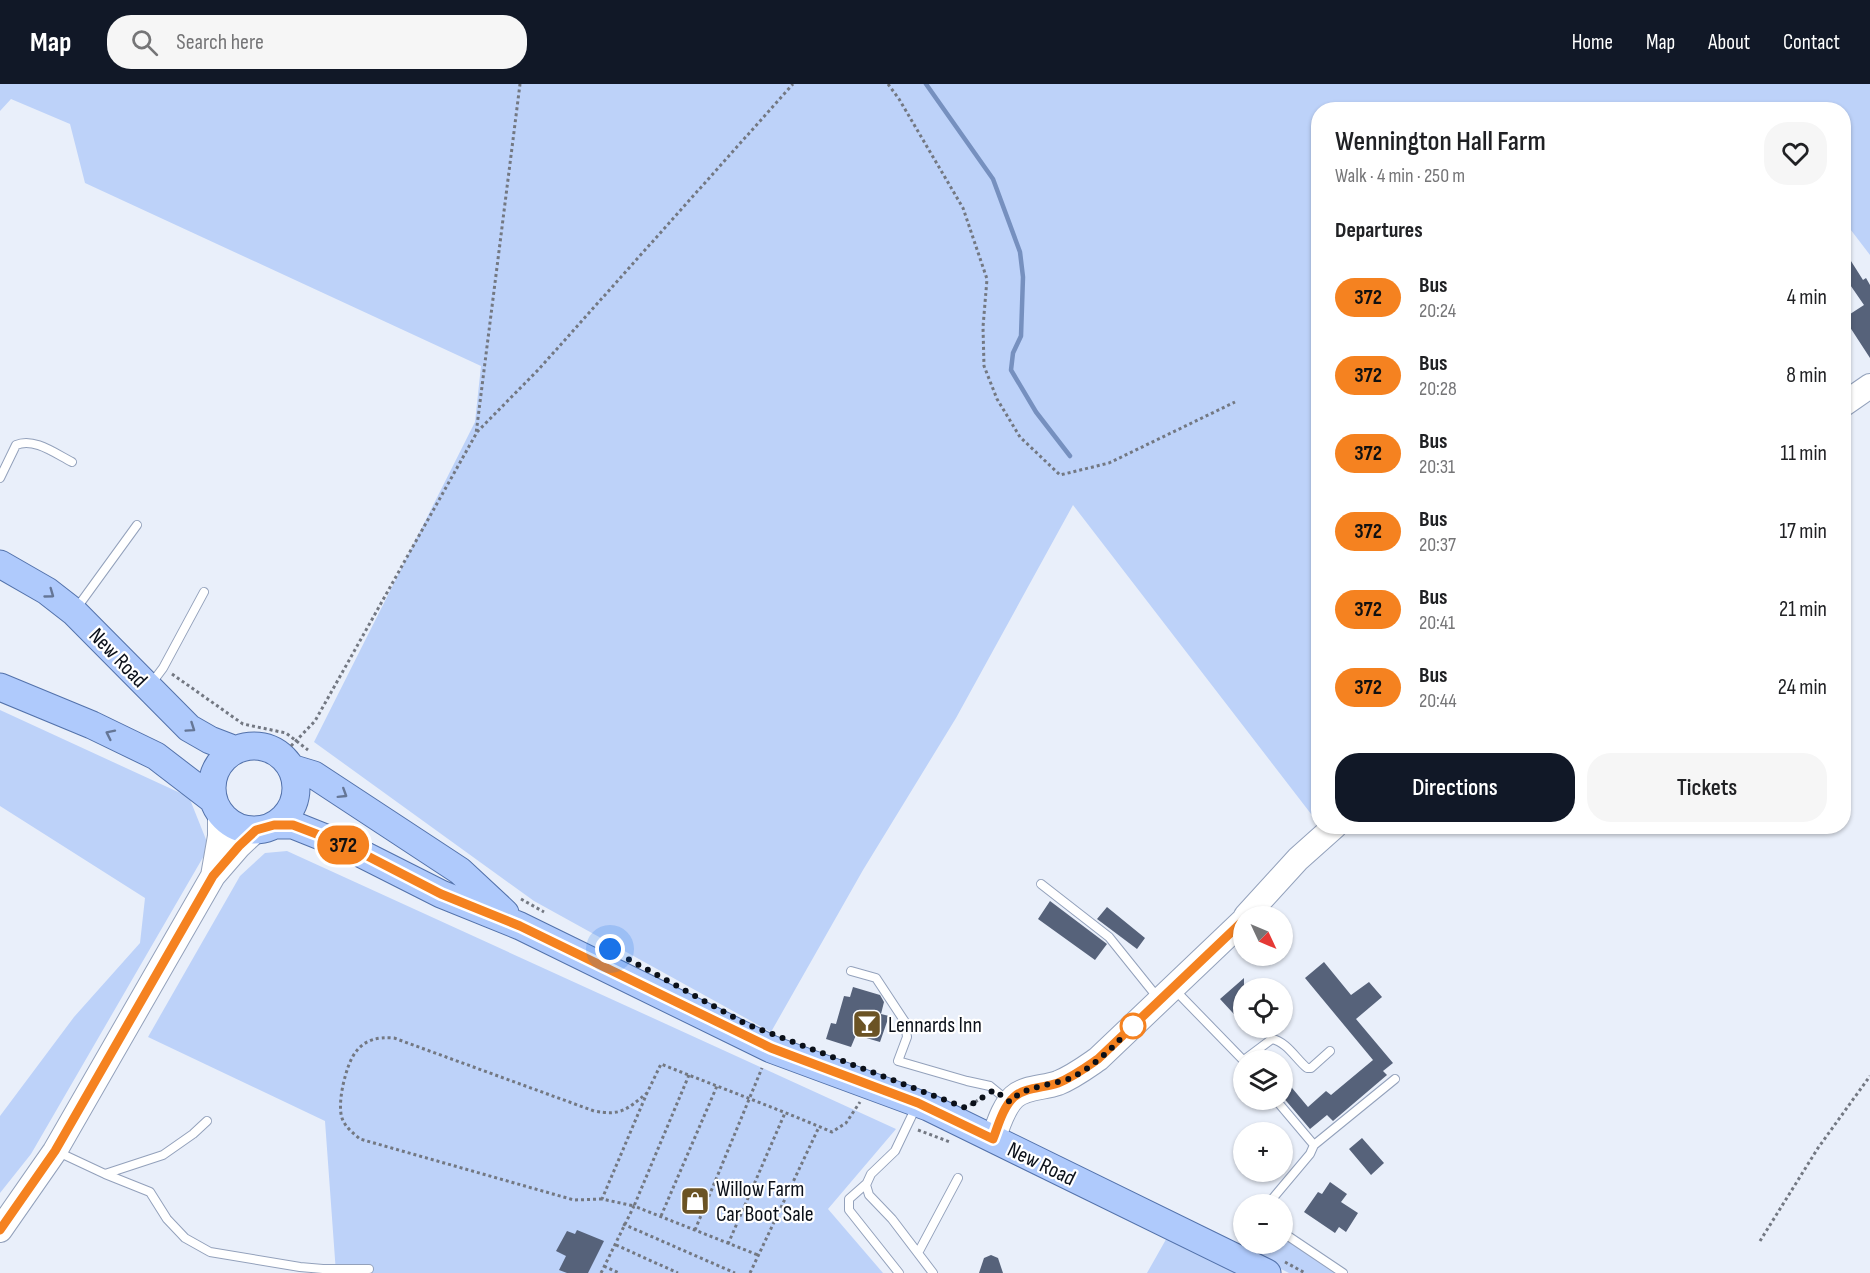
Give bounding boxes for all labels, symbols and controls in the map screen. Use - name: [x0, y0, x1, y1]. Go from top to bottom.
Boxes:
- search box: [107, 15, 527, 69]
- text: Map: [30, 26, 71, 59]
- icon: search: [128, 26, 161, 59]
- text: Search here: [176, 29, 264, 56]
- text: Home: [1572, 30, 1613, 55]
- text: Map: [1646, 30, 1675, 55]
- text: About: [1708, 30, 1750, 55]
- text: Contact: [1783, 30, 1840, 55]
- button: heart: [1764, 122, 1827, 185]
- text: Wennington Hall Farm: [1335, 125, 1546, 158]
- text: Walk · 4 min · 250 m: [1335, 164, 1465, 188]
- text: Departures: [1335, 217, 1423, 244]
- text: Bus: [1419, 272, 1448, 299]
- text: 4 min: [1787, 284, 1827, 311]
- text: 372: [1354, 285, 1382, 310]
- text: 20:24: [1419, 299, 1456, 323]
- text: Bus: [1419, 350, 1448, 377]
- text: 8 min: [1786, 362, 1827, 389]
- text: 372: [1354, 363, 1382, 388]
- text: 20:28: [1419, 377, 1457, 401]
- text: Bus: [1419, 428, 1448, 455]
- text: 11 min: [1780, 440, 1827, 467]
- text: 372: [1354, 441, 1382, 466]
- text: 20:31: [1419, 455, 1455, 479]
- text: Bus: [1419, 506, 1448, 533]
- text: 17 min: [1779, 518, 1827, 545]
- text: 372: [1354, 519, 1382, 544]
- text: 20:37: [1419, 533, 1456, 557]
- text: Bus: [1419, 584, 1448, 611]
- one-way arrow: [44, 587, 55, 598]
- text: 21 min: [1779, 596, 1827, 623]
- text: 372: [1354, 597, 1382, 622]
- text: 20:41: [1419, 611, 1455, 635]
- street label: New Road: [83, 623, 153, 693]
- text: Bus: [1419, 662, 1448, 689]
- text: 24 min: [1778, 674, 1827, 701]
- text: 372: [1354, 675, 1382, 700]
- text: 20:44: [1419, 689, 1457, 713]
- one-way arrow: [184, 721, 195, 732]
- one-way arrow: [106, 730, 117, 741]
- button: Directions: [1335, 753, 1575, 822]
- button: Tickets: [1587, 753, 1827, 822]
- one-way arrow: [337, 786, 347, 798]
- line badge: 372: [308, 826, 378, 864]
- text: 372: [329, 833, 357, 858]
- north arrow: [1233, 906, 1293, 966]
- map controls: [1233, 906, 1293, 1254]
- your location: [595, 934, 625, 964]
- button: locate: [1233, 978, 1293, 1038]
- bar icon: Lennards Inn: [851, 1008, 883, 1040]
- place label: Lennards Inn: [888, 1012, 982, 1039]
- unlabelled marker: [1120, 1013, 1146, 1039]
- button: layers: [1233, 1050, 1293, 1110]
- button: +: [1233, 1122, 1293, 1182]
- street label: New Road: [1003, 1136, 1080, 1192]
- place label: Willow Farm Car Boot Sale: [716, 1176, 814, 1228]
- shop icon: Willow Farm Car Boot Sale: [679, 1185, 711, 1217]
- button: −: [1233, 1194, 1293, 1254]

